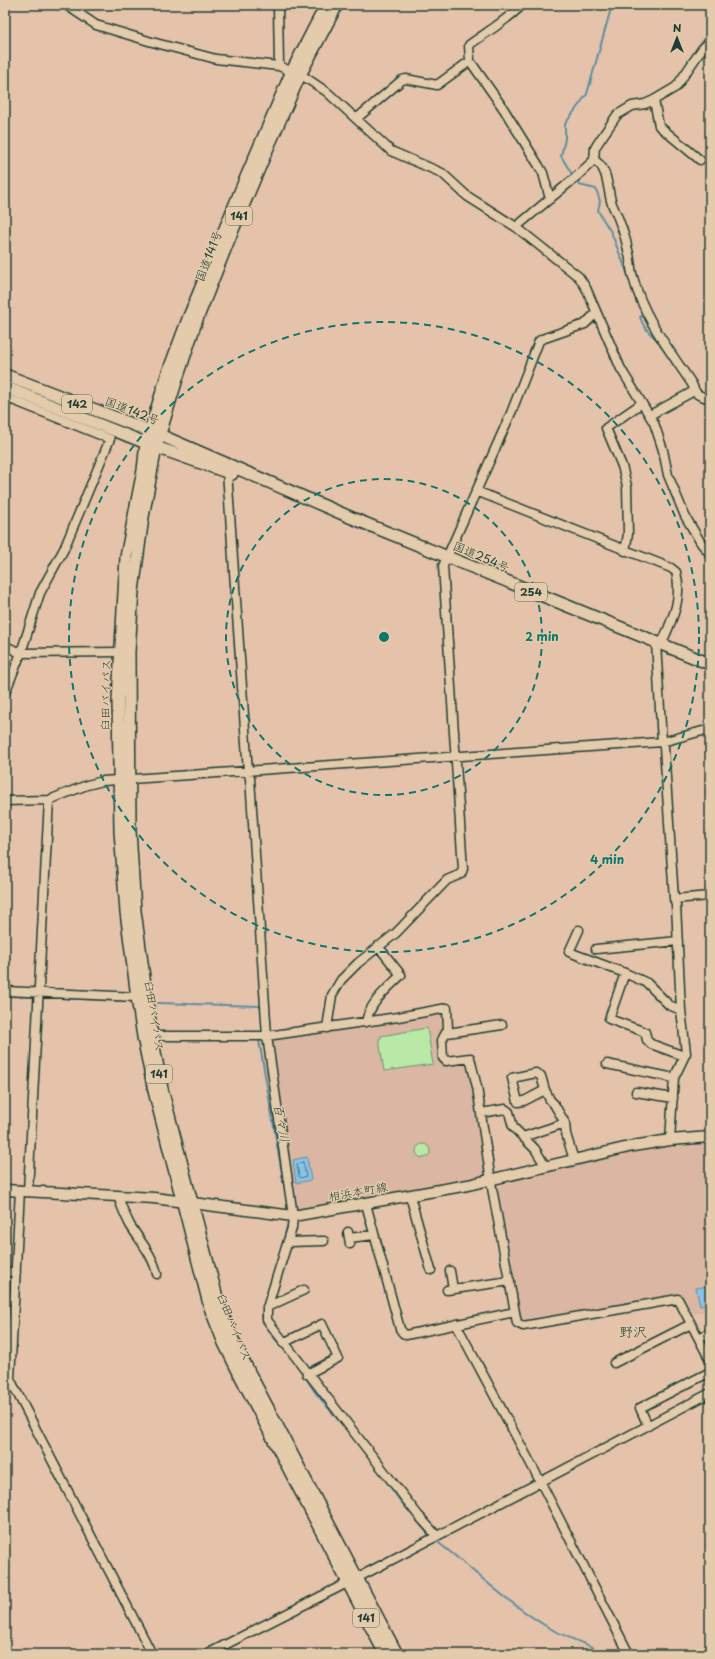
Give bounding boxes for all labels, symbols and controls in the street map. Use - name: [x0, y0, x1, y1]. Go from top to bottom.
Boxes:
- north arrow: [657, 18, 697, 58]
- text: N: [673, 19, 682, 36]
- road number: 141: [226, 207, 252, 225]
- street label: 国道141号: [190, 227, 226, 284]
- street label: 国道142号: [102, 391, 162, 429]
- road number: 142: [62, 395, 92, 413]
- street label: 国道254号: [450, 536, 512, 576]
- road number: 254: [515, 583, 547, 601]
- text: 2 min: [525, 627, 559, 645]
- centre of rings: [377, 630, 391, 644]
- street label: 臼田バイパス: [95, 659, 115, 731]
- text: 4 min: [590, 850, 624, 868]
- street label: 臼田バイパス: [140, 979, 169, 1053]
- road number: 141: [146, 1065, 172, 1083]
- water label: 百々川: [270, 1102, 295, 1144]
- street label: 相浜本町線: [327, 1177, 389, 1205]
- street label: 臼田バイパス: [213, 1290, 257, 1363]
- district label: 野沢: [619, 1321, 647, 1342]
- road number: 141: [353, 1609, 379, 1627]

